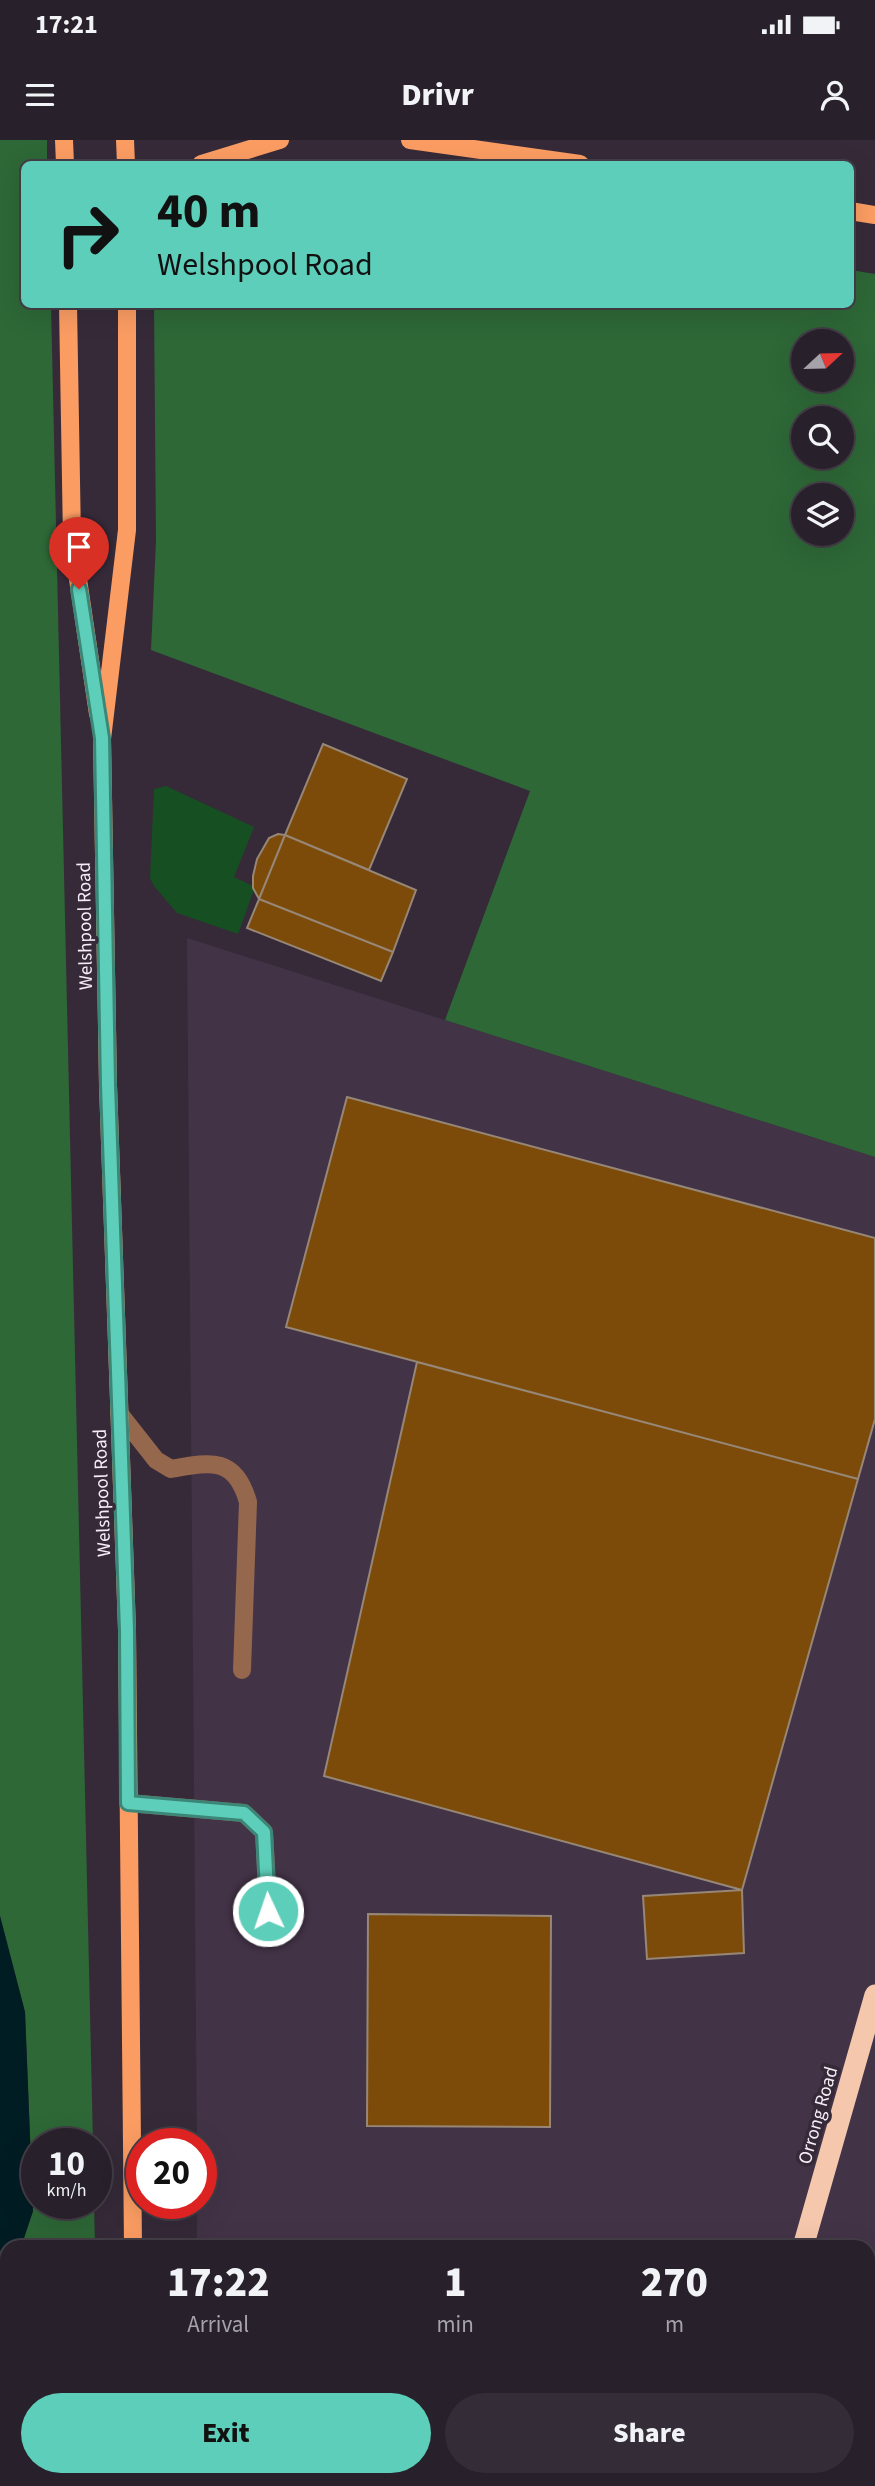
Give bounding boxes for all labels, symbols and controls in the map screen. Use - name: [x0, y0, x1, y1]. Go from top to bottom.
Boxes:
- text: 17:21: [35, 6, 98, 43]
- text: Drivr: [401, 72, 474, 118]
- icon: menu: [21, 76, 59, 114]
- icon: person: [816, 76, 854, 114]
- text: 40 m: [157, 177, 261, 247]
- icon: right: [42, 189, 133, 280]
- text: Welshpool Road: [157, 242, 373, 288]
- north arrow: [791, 329, 854, 392]
- map controls: [791, 329, 854, 546]
- button: search: [791, 406, 854, 469]
- button: layers: [791, 483, 854, 546]
- pin: [49, 517, 109, 589]
- icon: arrive: [60, 528, 98, 566]
- street label: Welshpool Road: [71, 862, 100, 990]
- street label: Welshpool Road: [87, 1428, 118, 1557]
- position arrow: [231, 1874, 305, 1948]
- street label: Orrong Road: [792, 2063, 845, 2167]
- speed limit sign: 20: [126, 2128, 217, 2219]
- text: 10: [48, 2139, 85, 2189]
- text: km/h: [47, 2178, 86, 2203]
- text: 17:22: [167, 2253, 270, 2313]
- text: 1: [444, 2253, 466, 2313]
- text: 270: [641, 2253, 708, 2313]
- text: Arrival: [187, 2308, 249, 2341]
- text: min: [437, 2308, 474, 2341]
- text: m: [665, 2308, 684, 2341]
- button: Exit: [21, 2393, 431, 2473]
- button: Share: [445, 2393, 854, 2473]

